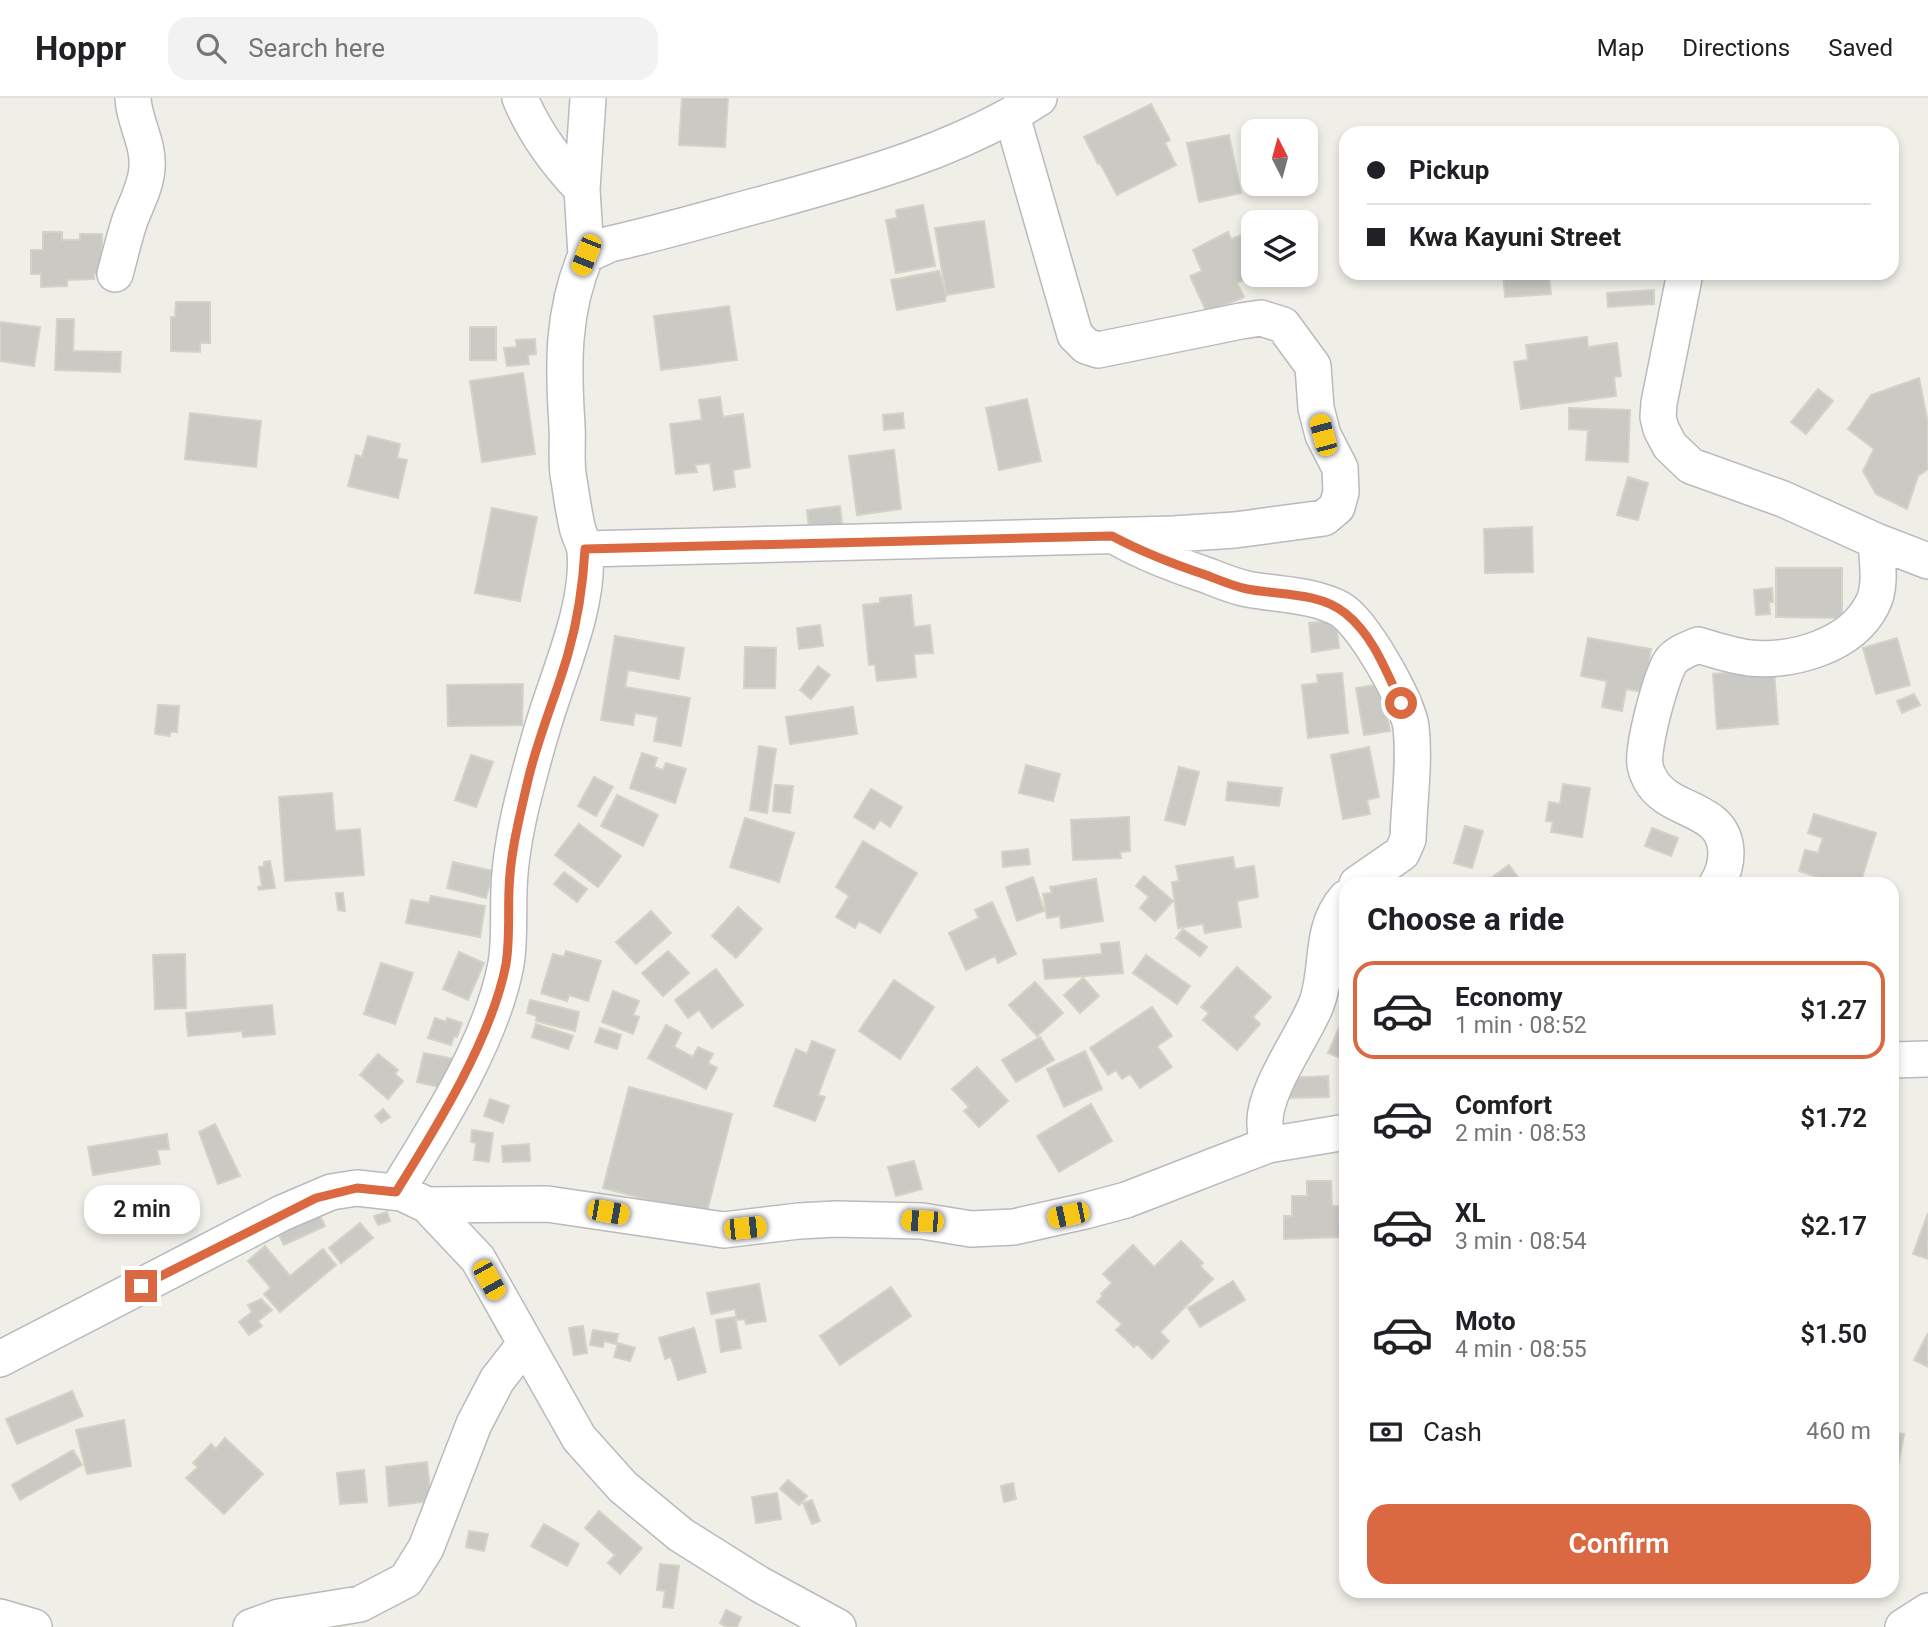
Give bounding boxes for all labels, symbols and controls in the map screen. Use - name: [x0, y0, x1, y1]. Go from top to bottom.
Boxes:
- search box: [168, 17, 658, 80]
- text: Hoppr: [35, 29, 126, 68]
- icon: search: [192, 29, 230, 67]
- text: Search here: [248, 33, 385, 63]
- text: Map: [1597, 34, 1644, 62]
- text: Directions: [1682, 34, 1790, 62]
- text: Saved: [1828, 34, 1893, 62]
- north arrow: [1241, 119, 1318, 196]
- map controls: [1241, 119, 1318, 287]
- text: Pickup: [1409, 155, 1489, 185]
- button: layers: [1241, 210, 1318, 287]
- text: Kwa Kayuni Street: [1409, 222, 1621, 252]
- car: [569, 232, 604, 278]
- car: [1308, 412, 1339, 458]
- route start: [1385, 687, 1417, 719]
- text: Choose a ride: [1367, 900, 1564, 938]
- icon: car: [1371, 979, 1434, 1042]
- text: Economy: [1455, 982, 1562, 1012]
- text: $1.27: [1800, 995, 1867, 1025]
- text: 1 min · 08:52: [1455, 1012, 1587, 1039]
- icon: car: [1371, 1087, 1434, 1150]
- text: Comfort: [1455, 1090, 1552, 1120]
- text: $1.72: [1800, 1103, 1867, 1133]
- text: 2 min · 08:53: [1455, 1120, 1587, 1147]
- callout: 2 min: [83, 1184, 199, 1234]
- icon: car: [1371, 1195, 1434, 1258]
- text: 2 min: [113, 1196, 171, 1223]
- car: [586, 1198, 631, 1226]
- text: XL: [1455, 1198, 1486, 1228]
- car: [1046, 1200, 1091, 1230]
- car: [901, 1209, 944, 1233]
- text: $2.17: [1800, 1211, 1867, 1241]
- car: [724, 1215, 767, 1241]
- text: 3 min · 08:54: [1455, 1228, 1587, 1255]
- car: [470, 1257, 509, 1303]
- route end: [125, 1270, 157, 1302]
- icon: car: [1371, 1303, 1434, 1366]
- text: Moto: [1455, 1306, 1516, 1336]
- text: $1.50: [1800, 1319, 1867, 1349]
- text: 4 min · 08:55: [1455, 1336, 1587, 1363]
- icon: cash: [1367, 1413, 1405, 1451]
- text: Cash: [1423, 1417, 1482, 1447]
- text: 460 m: [1806, 1418, 1871, 1445]
- button: Confirm: [1367, 1504, 1871, 1584]

